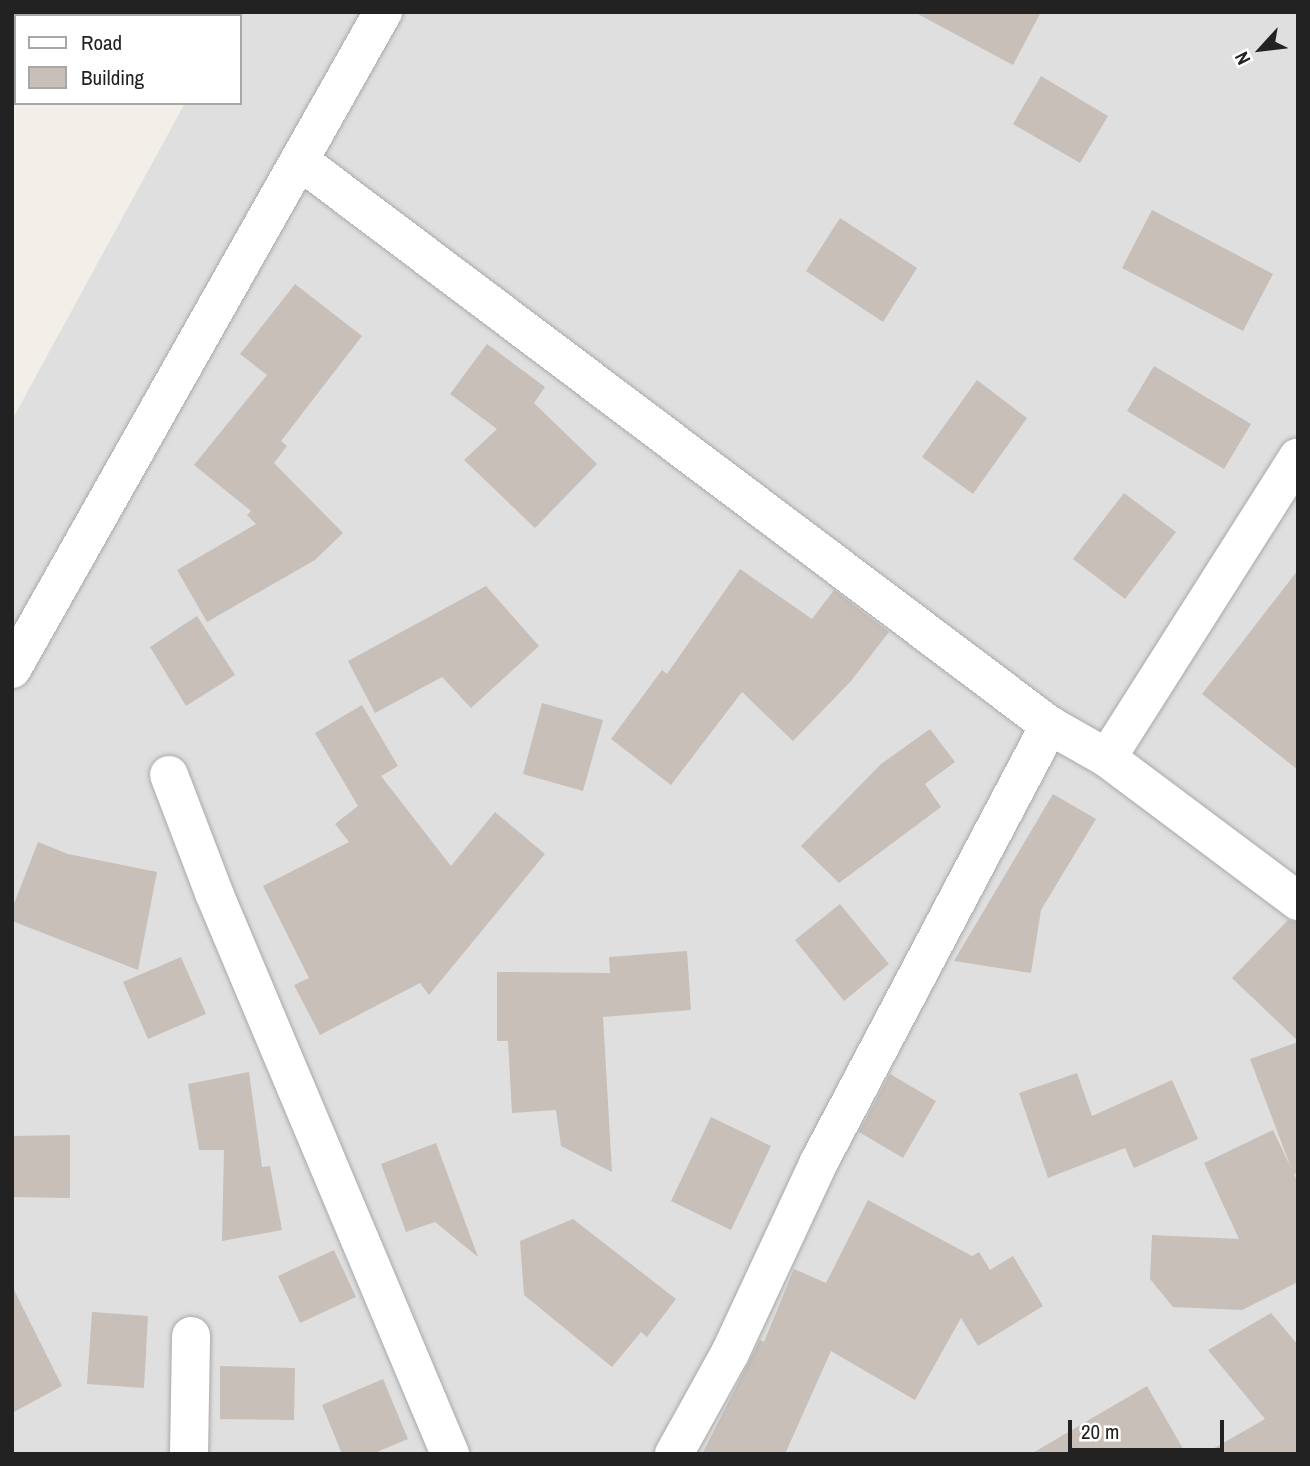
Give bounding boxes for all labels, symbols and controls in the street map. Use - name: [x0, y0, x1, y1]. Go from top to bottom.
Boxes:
- legend: [14, 14, 242, 105]
- north arrow: [1226, 14, 1296, 84]
- text: Road: [81, 28, 122, 57]
- text: N: [1228, 48, 1256, 69]
- text: Building: [81, 63, 144, 92]
- scale bar: [1072, 1406, 1228, 1450]
- text: 20 m: [1081, 1417, 1119, 1446]

